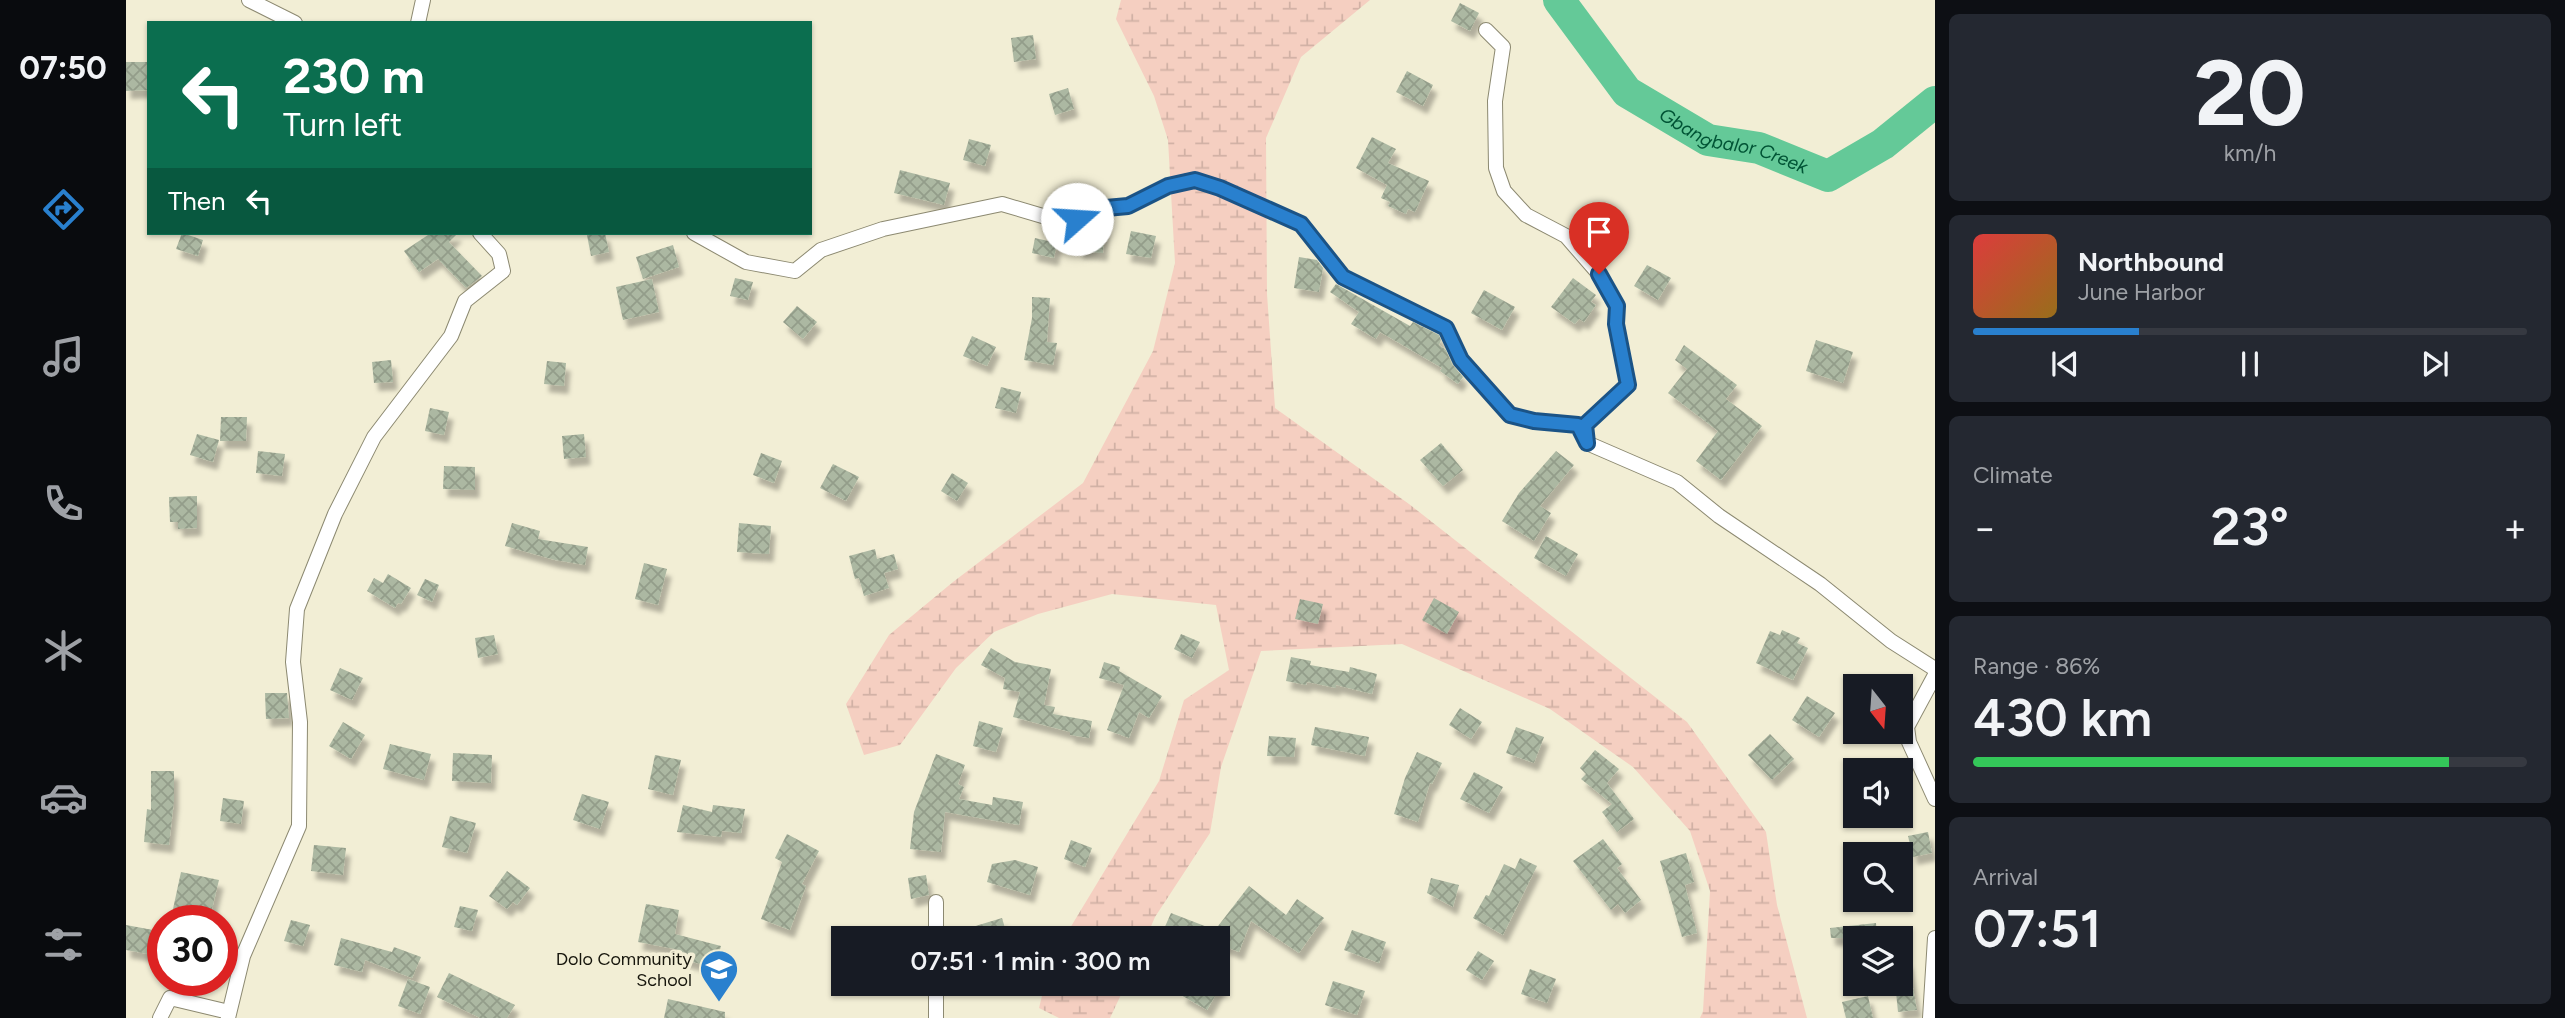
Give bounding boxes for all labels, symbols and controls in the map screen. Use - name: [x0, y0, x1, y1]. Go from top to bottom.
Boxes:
- text: 20: [2194, 39, 2306, 148]
- text: 230 m: [283, 46, 425, 105]
- text: 07:50: [19, 49, 107, 87]
- icon: left: [168, 49, 259, 140]
- water label: Gbangbalor Creek: [1655, 103, 1812, 179]
- text: Turn left: [283, 106, 402, 144]
- text: km/h: [2224, 139, 2276, 167]
- icon: left: [240, 182, 278, 220]
- position arrow: [1040, 182, 1114, 256]
- icon: directions: [39, 185, 88, 234]
- text: Then: [168, 185, 226, 217]
- pin: [1569, 202, 1629, 274]
- icon: arrive: [1580, 213, 1618, 251]
- text: Northbound: [2078, 246, 2224, 278]
- text: June Harbor: [2078, 278, 2205, 306]
- icon: music: [39, 332, 88, 381]
- icon: previous: [2046, 345, 2084, 383]
- icon: pause: [2231, 345, 2269, 383]
- icon: next: [2416, 345, 2454, 383]
- text: Climate: [1973, 461, 2052, 489]
- icon: phone: [39, 479, 88, 528]
- text: 23°: [2211, 496, 2289, 558]
- text: −: [1973, 505, 1997, 551]
- text: +: [2503, 505, 2527, 551]
- icon: climate: [39, 626, 88, 675]
- text: Range · 86%: [1973, 652, 2100, 680]
- north arrow: [1843, 674, 1913, 744]
- map controls: [1843, 674, 1913, 996]
- text: 430 km: [1973, 687, 2152, 749]
- button: sound: [1843, 758, 1913, 828]
- icon: car: [39, 773, 88, 822]
- button: search: [1843, 842, 1913, 912]
- text: Arrival: [1973, 863, 2038, 891]
- text: 07:51: [1973, 898, 2102, 960]
- speed limit sign: 30: [147, 905, 238, 996]
- icon: filters: [39, 920, 88, 969]
- button: layers: [1843, 926, 1913, 996]
- text: 07:51 · 1 min · 300 m: [910, 945, 1151, 977]
- place label: Dolo Community School: [556, 948, 693, 991]
- school or university icon: Dolo Community School: [698, 948, 740, 1003]

